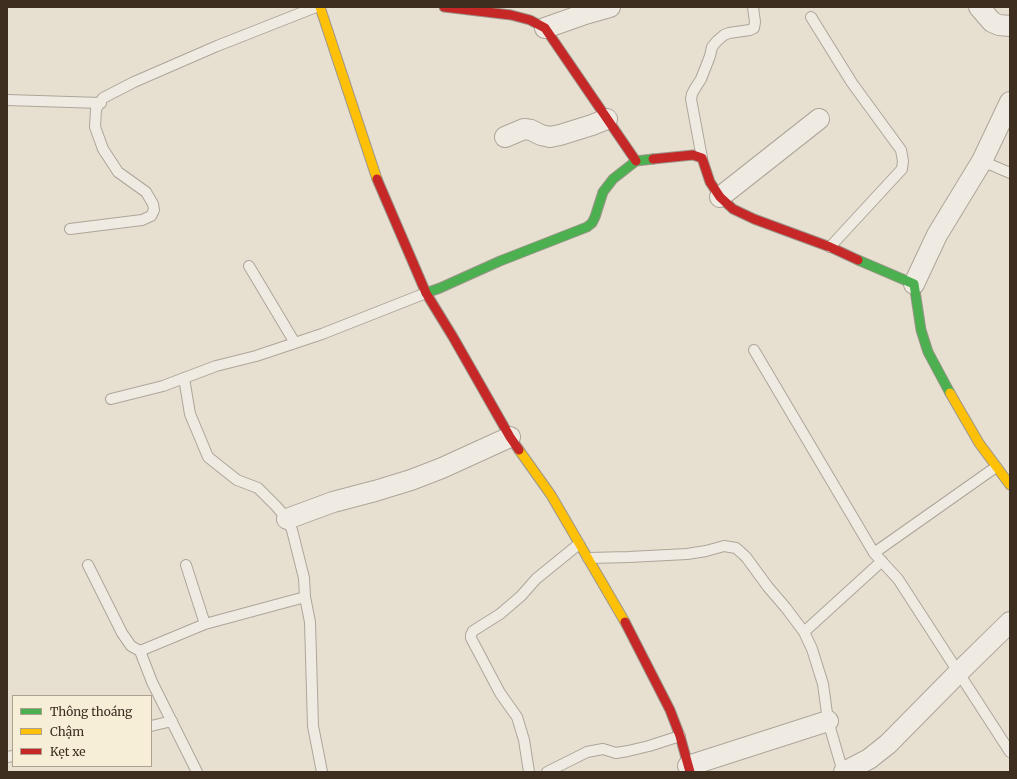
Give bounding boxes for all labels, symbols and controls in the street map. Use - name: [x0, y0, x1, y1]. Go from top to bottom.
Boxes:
- legend: [12, 695, 152, 767]
- text: Thông thoáng: [50, 704, 132, 719]
- text: Chậm: [50, 724, 84, 739]
- text: Kẹt xe: [50, 744, 85, 759]

